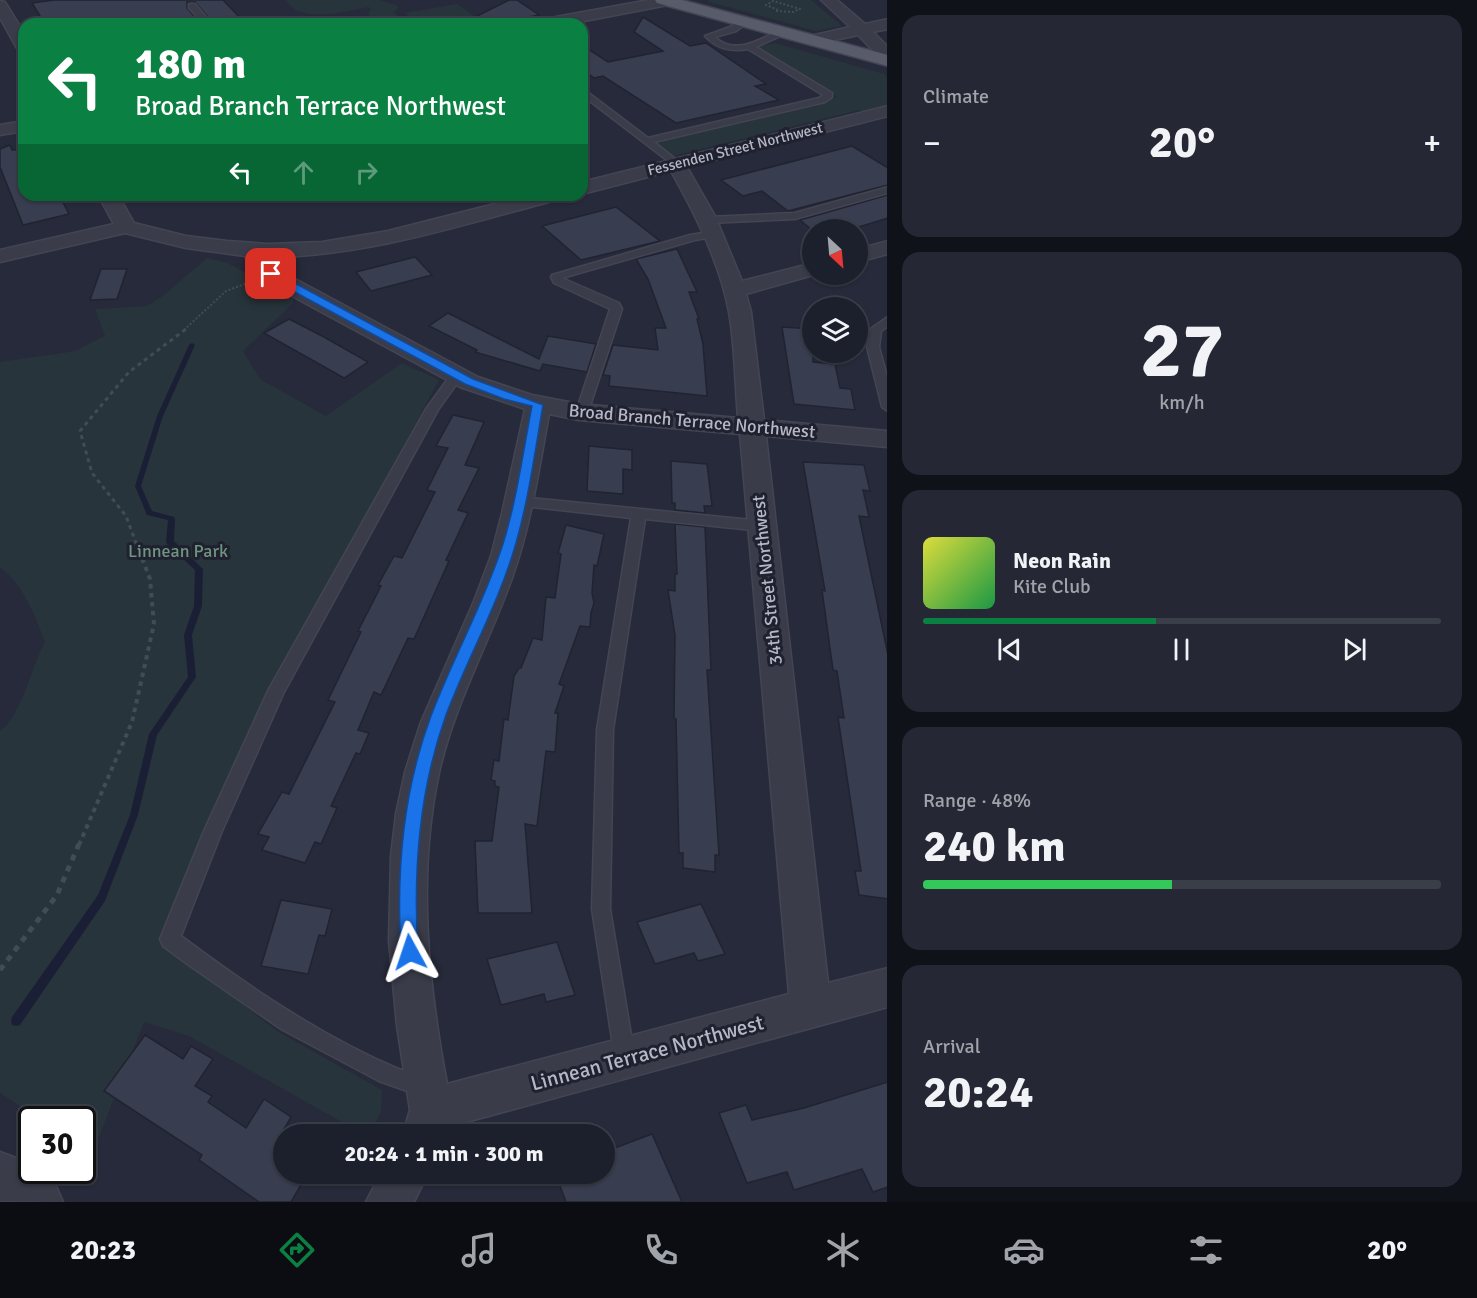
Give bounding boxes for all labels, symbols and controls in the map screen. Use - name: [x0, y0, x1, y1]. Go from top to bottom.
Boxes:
- text: 180 m: [135, 39, 246, 90]
- icon: left: [36, 42, 114, 120]
- text: Climate: [923, 84, 989, 109]
- text: Broad Branch Terrace Northwest: [135, 90, 506, 123]
- text: 20°: [1149, 115, 1215, 170]
- street label: Fessenden Street Northwest: [645, 118, 825, 180]
- text: −: [923, 123, 941, 164]
- text: +: [1423, 123, 1441, 164]
- icon: left: [224, 156, 257, 189]
- icon: ahead: [287, 156, 320, 189]
- icon: right: [350, 156, 383, 189]
- north arrow: [802, 219, 868, 285]
- map controls: [802, 219, 868, 363]
- pin: [245, 248, 296, 299]
- icon: arrive: [254, 257, 287, 290]
- button: layers: [802, 297, 868, 363]
- text: 27: [1140, 303, 1224, 399]
- text: km/h: [1159, 390, 1205, 415]
- street label: Broad Branch Terrace Northwest: [568, 399, 816, 443]
- street label: 34th Street Northwest: [747, 494, 787, 666]
- park label: Linnean Park: [128, 540, 228, 562]
- text: Neon Rain: [1013, 547, 1111, 574]
- text: Kite Club: [1013, 574, 1091, 599]
- icon: previous: [993, 633, 1026, 666]
- icon: pause: [1165, 633, 1198, 666]
- icon: next: [1338, 633, 1371, 666]
- text: Range · 48%: [923, 788, 1031, 813]
- text: 240 km: [923, 819, 1066, 874]
- position arrow: [378, 920, 442, 984]
- street label: Linnean Terrace Northwest: [528, 1009, 766, 1097]
- text: Arrival: [923, 1034, 981, 1059]
- text: 20:24: [923, 1065, 1033, 1120]
- speed limit sign: 30: [18, 1106, 96, 1184]
- text: 20:24 · 1 min · 300 m: [344, 1140, 544, 1167]
- icon: directions: [276, 1229, 318, 1271]
- icon: music: [458, 1229, 500, 1271]
- icon: phone: [640, 1229, 682, 1271]
- icon: climate: [822, 1229, 864, 1271]
- icon: car: [1003, 1229, 1045, 1271]
- icon: filters: [1185, 1229, 1227, 1271]
- text: 20:23: [70, 1234, 136, 1267]
- text: 20°: [1367, 1234, 1407, 1267]

